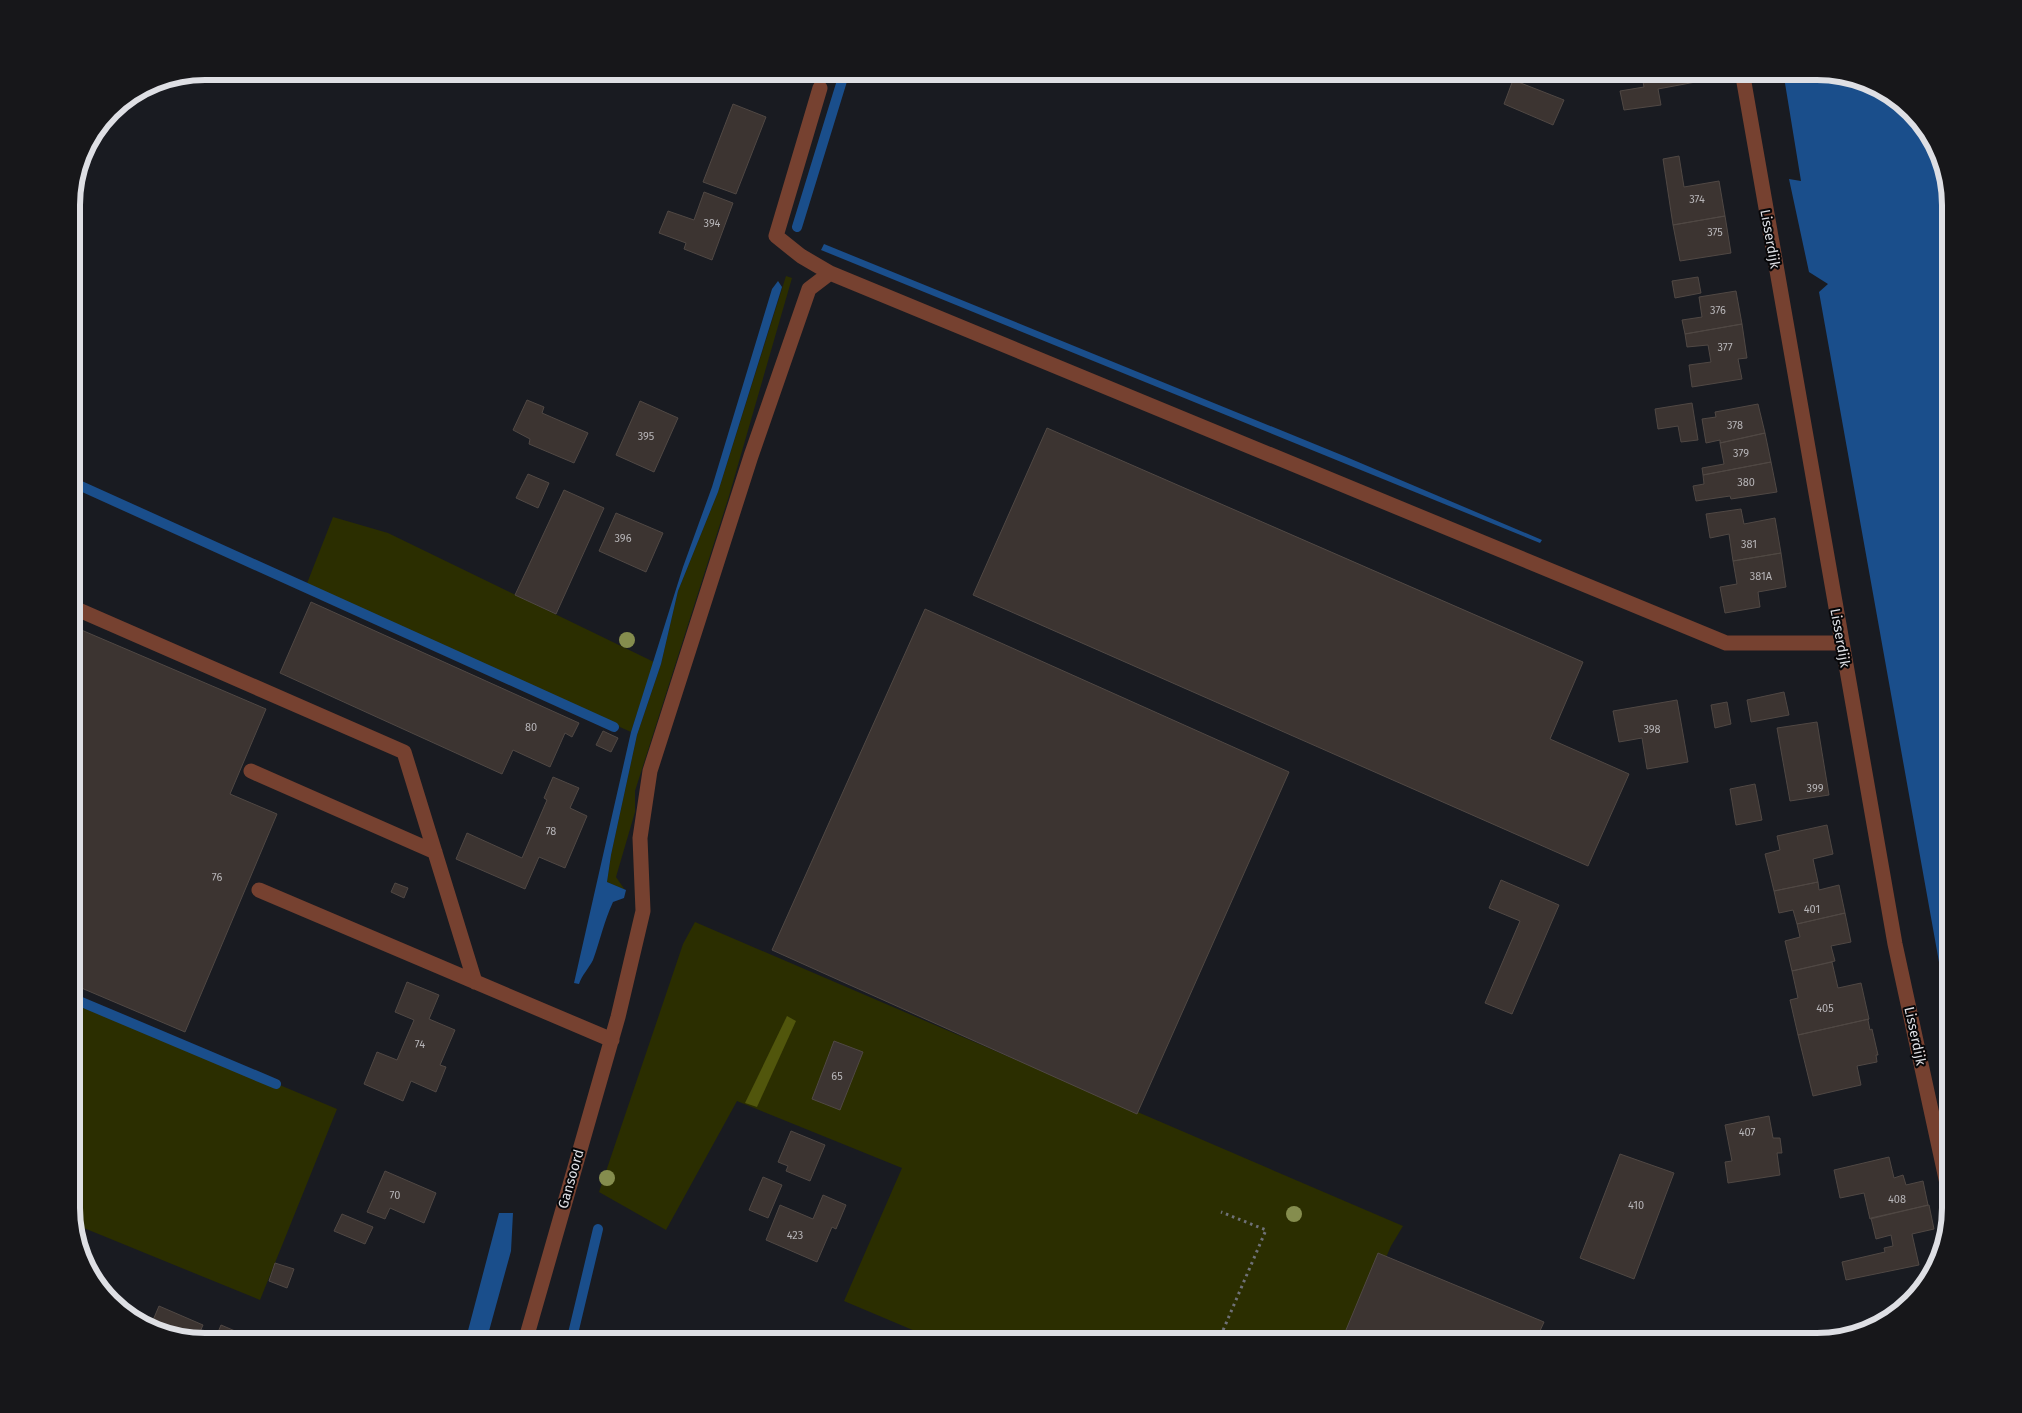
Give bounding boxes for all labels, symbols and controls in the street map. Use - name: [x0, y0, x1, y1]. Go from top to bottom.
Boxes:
- house number: 374: [1689, 193, 1705, 206]
- street label: Lisserdijk: [1756, 208, 1784, 271]
- house number: 394: [704, 217, 721, 230]
- house number: 375: [1707, 226, 1723, 239]
- house number: 376: [1710, 304, 1726, 317]
- house number: 377: [1717, 341, 1733, 354]
- house number: 378: [1727, 419, 1743, 432]
- house number: 395: [638, 430, 655, 443]
- house number: 379: [1733, 447, 1749, 460]
- house number: 380: [1737, 476, 1755, 489]
- house number: 396: [615, 532, 632, 545]
- house number: 381: [1741, 538, 1757, 551]
- house number: 381A: [1750, 570, 1773, 583]
- street label: Lisserdijk: [1826, 607, 1854, 670]
- house number: 80: [525, 721, 537, 734]
- house number: 398: [1643, 723, 1661, 736]
- house number: 399: [1807, 782, 1824, 795]
- house number: 78: [546, 825, 556, 838]
- house number: 76: [212, 871, 222, 884]
- house number: 401: [1804, 903, 1820, 916]
- house number: 405: [1816, 1002, 1834, 1015]
- street label: Lisserdijk: [1900, 1005, 1930, 1068]
- house number: 74: [415, 1038, 425, 1051]
- house number: 65: [831, 1070, 843, 1083]
- house number: 407: [1739, 1126, 1755, 1139]
- street label: Gansoord: [554, 1147, 588, 1211]
- house number: 70: [390, 1189, 400, 1202]
- house number: 408: [1888, 1193, 1906, 1206]
- house number: 410: [1628, 1199, 1644, 1212]
- house number: 423: [787, 1229, 803, 1242]

